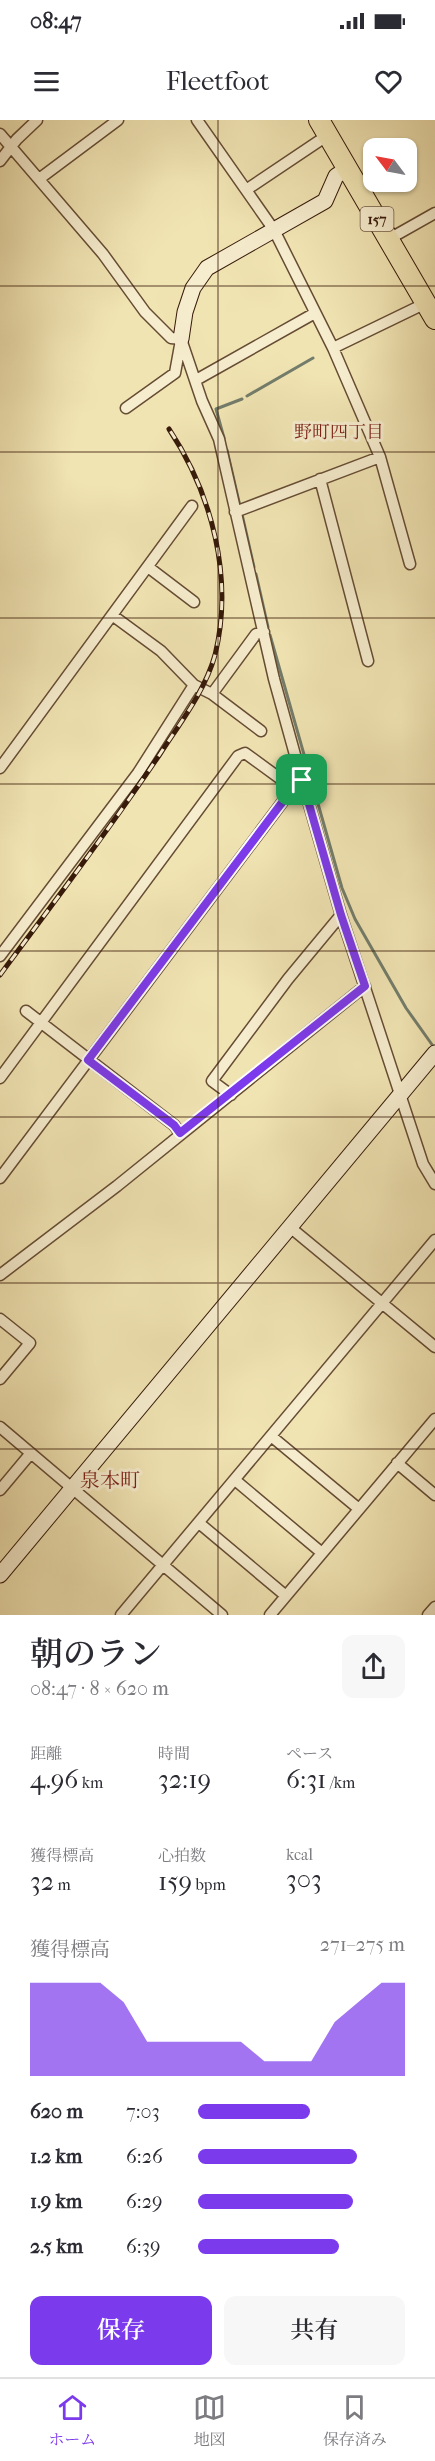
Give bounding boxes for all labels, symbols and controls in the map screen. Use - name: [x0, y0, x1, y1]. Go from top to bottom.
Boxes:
- text: 08:47: [30, 8, 82, 34]
- icon: menu: [30, 65, 63, 98]
- text: Fleetfoot: [166, 65, 269, 97]
- icon: heart: [372, 65, 405, 98]
- north arrow: [363, 138, 417, 192]
- map controls: [363, 138, 417, 192]
- road number: 157: [360, 207, 394, 231]
- district label: 野町四丁目: [294, 422, 384, 443]
- pin: [276, 754, 327, 805]
- icon: arrive: [285, 763, 318, 796]
- district label: 泉本町: [80, 1469, 140, 1492]
- text: 朝のラン: [30, 1635, 162, 1674]
- button: share: [342, 1635, 405, 1698]
- text: 08:47 · 8 × 620 m: [30, 1677, 169, 1700]
- text: 距離: [30, 1744, 62, 1763]
- text: 時間: [158, 1744, 190, 1763]
- text: ペース: [286, 1744, 333, 1763]
- text: 4.96: [30, 1764, 78, 1795]
- text: 32:19: [158, 1764, 211, 1795]
- text: 6:31: [286, 1764, 326, 1795]
- text: km: [78, 1773, 103, 1792]
- text: /km: [326, 1773, 355, 1792]
- text: kcal: [286, 1845, 313, 1864]
- text: 獲得標高: [30, 1846, 94, 1865]
- text: 心拍数: [158, 1846, 206, 1865]
- text: 303: [286, 1864, 322, 1895]
- text: 32: [30, 1866, 54, 1897]
- text: 159: [158, 1866, 192, 1897]
- text: m: [54, 1875, 71, 1894]
- text: bpm: [192, 1875, 226, 1894]
- text: 271–275 m: [320, 1933, 405, 1956]
- text: 獲得標高: [30, 1938, 110, 1961]
- text: 620 m: [30, 2100, 83, 2123]
- text: 7:03: [126, 2100, 160, 2123]
- text: 1.2 km: [30, 2145, 83, 2168]
- text: 6:26: [126, 2145, 163, 2168]
- text: 1.9 km: [30, 2190, 82, 2213]
- text: 6:29: [126, 2190, 162, 2213]
- text: 2.5 km: [30, 2235, 83, 2258]
- text: 6:39: [126, 2235, 160, 2258]
- button: 保存: [30, 2296, 212, 2365]
- button: 共有: [224, 2296, 405, 2365]
- tab: ホーム: [48, 2391, 96, 2450]
- tab: 地図: [193, 2391, 226, 2450]
- tab: 保存済み: [323, 2391, 387, 2450]

